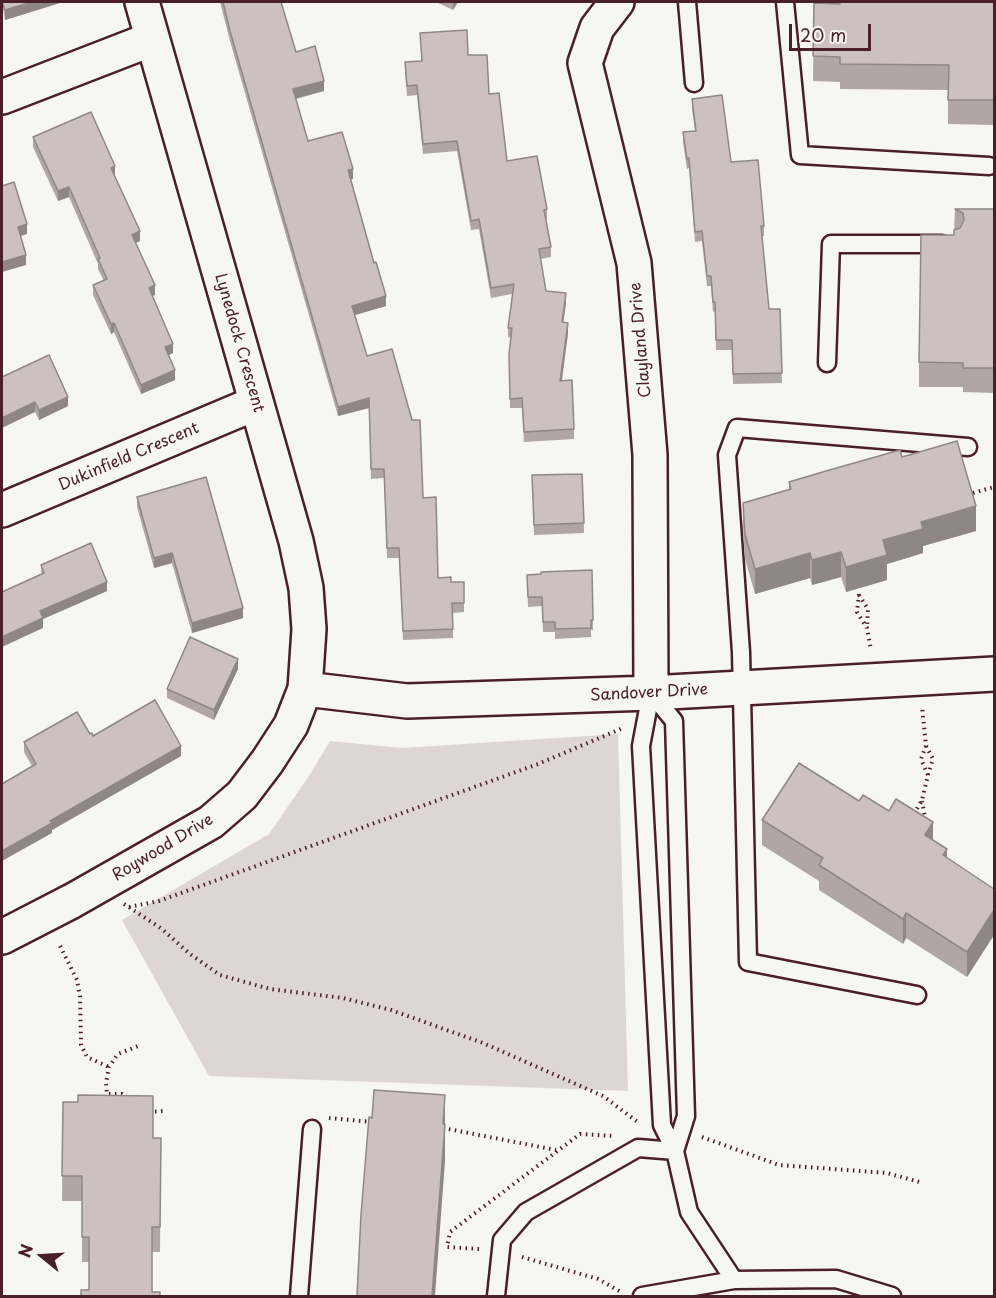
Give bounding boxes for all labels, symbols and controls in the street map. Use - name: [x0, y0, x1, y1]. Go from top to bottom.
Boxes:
- scale bar: [792, 12, 874, 50]
- text: 20 m: [800, 21, 846, 48]
- street label: Lynedock Crescent: [210, 271, 268, 415]
- street label: Clayland Drive: [626, 282, 656, 398]
- street label: Dukinfield Crescent: [56, 419, 202, 495]
- street label: Sandover Drive: [590, 680, 708, 706]
- street label: Roywood Drive: [109, 810, 217, 886]
- north arrow: [12, 1226, 72, 1286]
- text: N: [12, 1241, 38, 1260]

